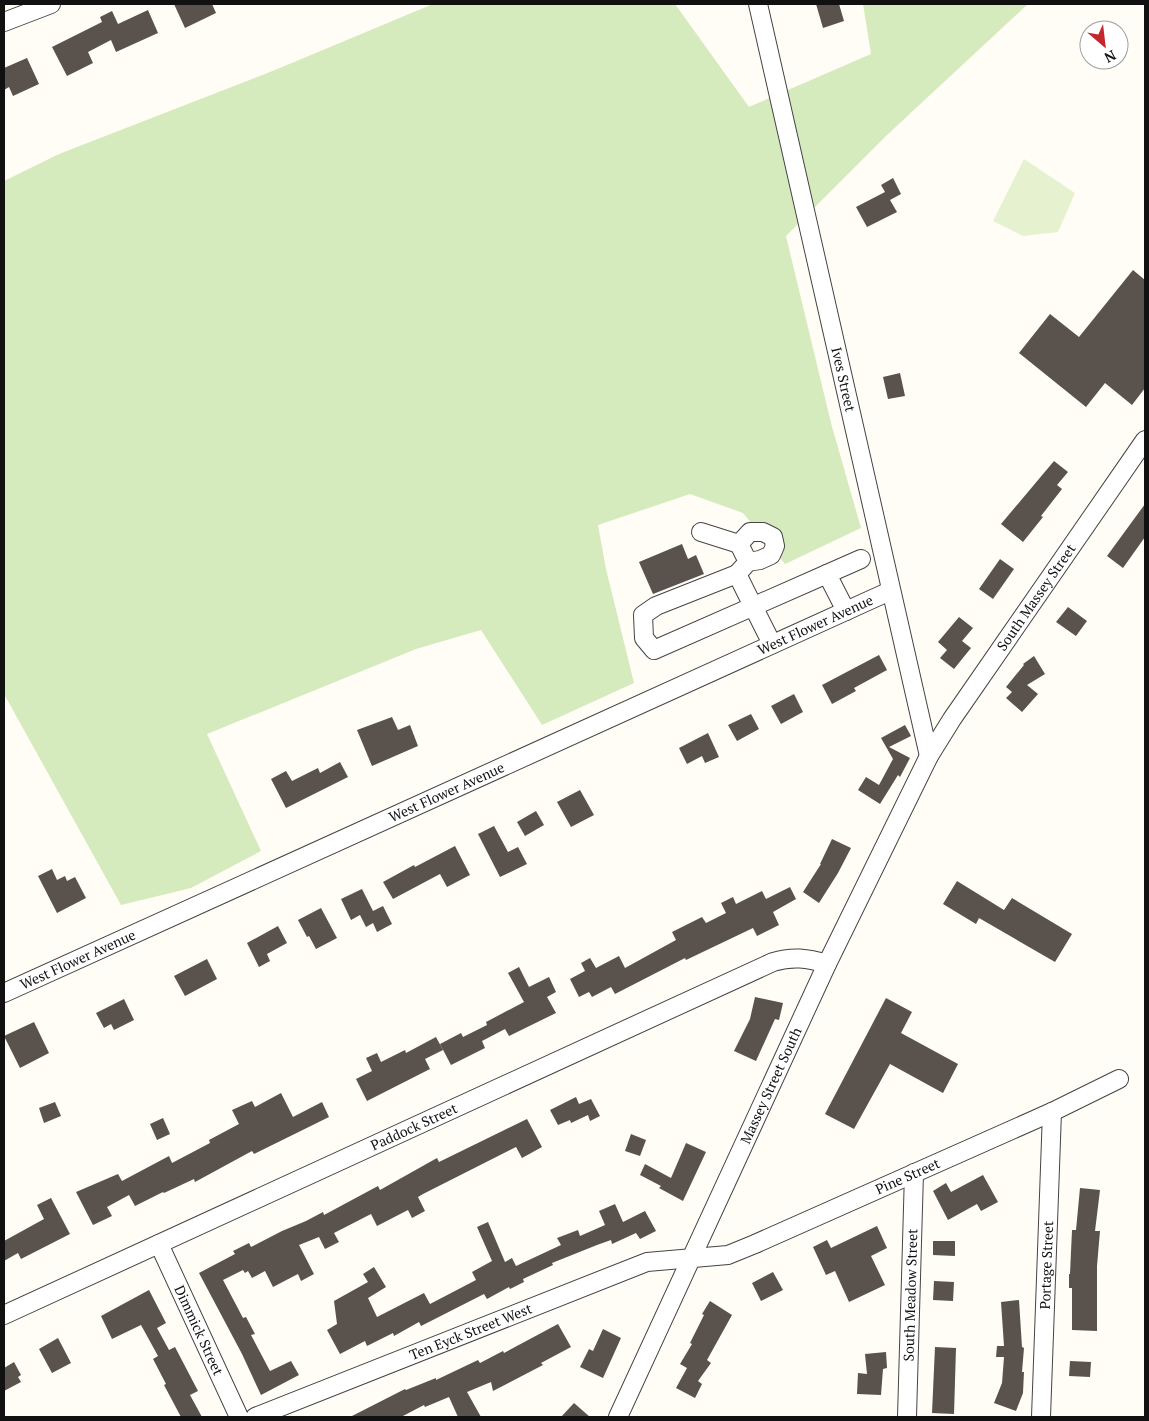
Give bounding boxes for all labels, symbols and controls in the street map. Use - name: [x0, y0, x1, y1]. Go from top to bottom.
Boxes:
- north arrow: [1079, 20, 1129, 70]
- text: N: [1101, 46, 1119, 68]
- street label: Ives Street: [827, 345, 861, 414]
- street label: South Massey Street: [992, 539, 1080, 654]
- street label: West Flower Avenue: [754, 590, 876, 659]
- street label: West Flower Avenue: [386, 757, 507, 826]
- street label: West Flower Avenue: [17, 925, 138, 994]
- street label: Massey Street South: [735, 1024, 806, 1147]
- street label: Paddock Street: [367, 1098, 461, 1154]
- street label: Pine Street: [872, 1153, 943, 1198]
- street label: Portage Street: [1035, 1220, 1057, 1310]
- street label: South Meadow Street: [899, 1228, 921, 1362]
- street label: Dimmick Street: [170, 1282, 229, 1379]
- street label: Ten Eyck Street West: [407, 1298, 535, 1364]

